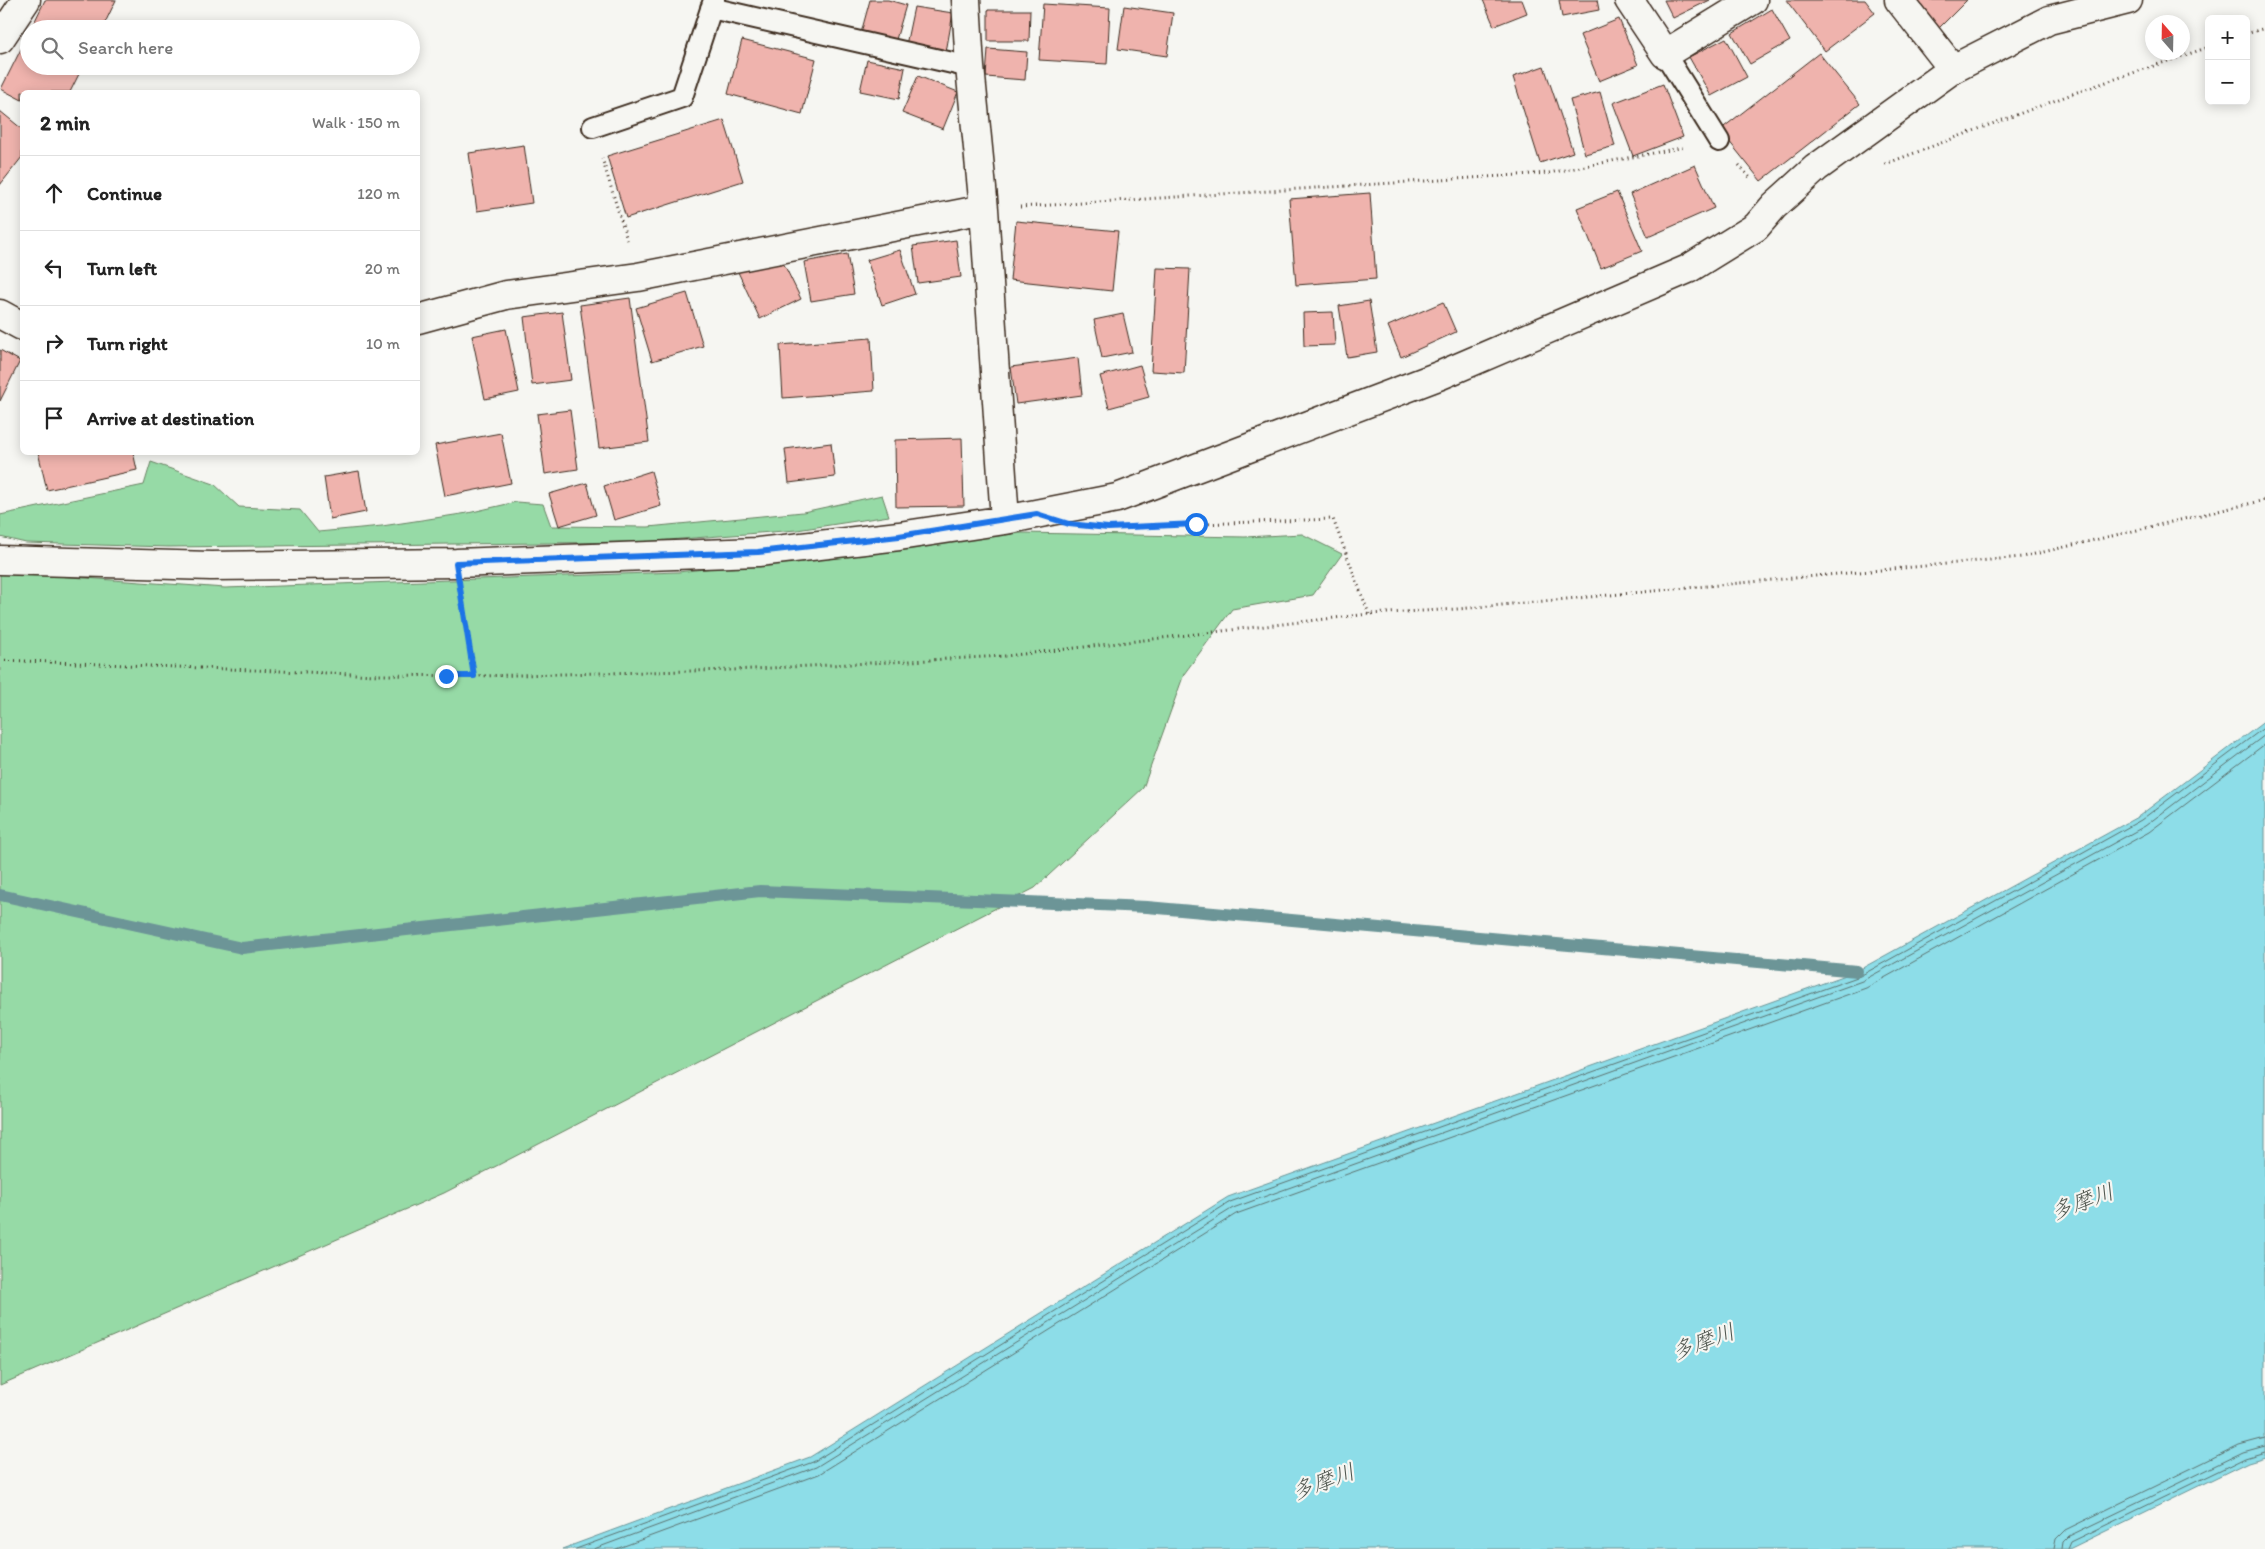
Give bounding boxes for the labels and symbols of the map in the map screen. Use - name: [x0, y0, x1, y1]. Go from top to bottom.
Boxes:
- north arrow: [2145, 15, 2190, 60]
- route start: [1185, 513, 1208, 536]
- route end: [435, 665, 458, 688]
- water label: 多摩川: [2047, 1177, 2118, 1225]
- water label: 多摩川: [1668, 1317, 1739, 1365]
- water label: 多摩川: [1288, 1457, 1359, 1505]

